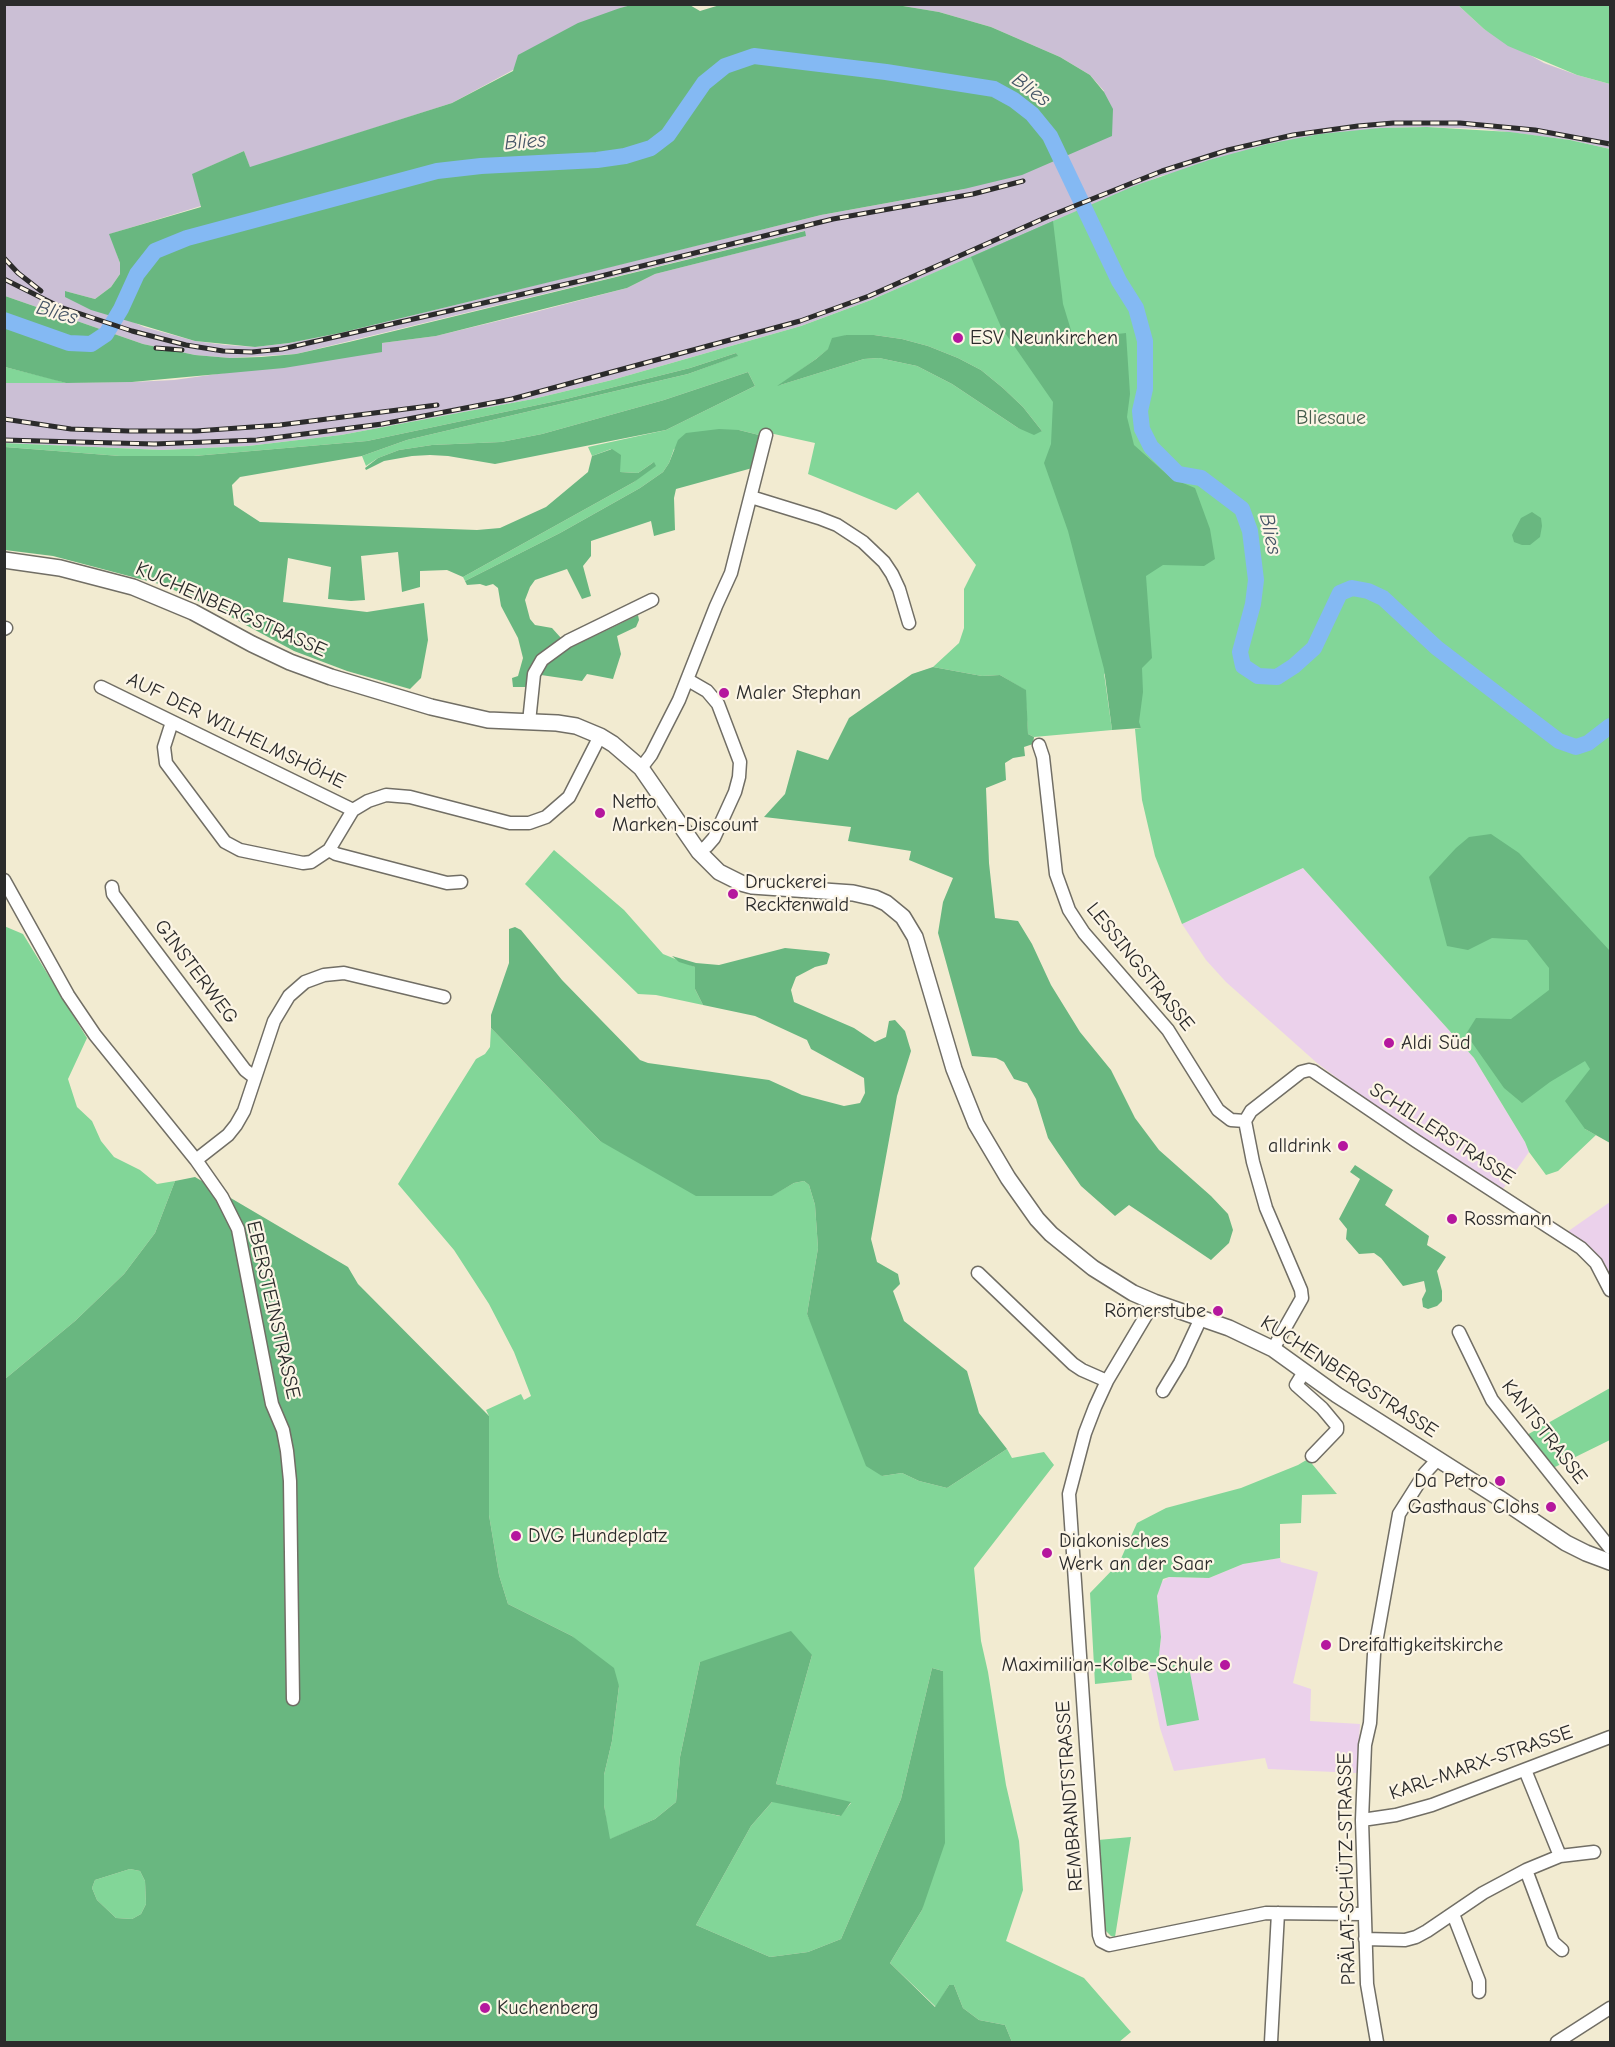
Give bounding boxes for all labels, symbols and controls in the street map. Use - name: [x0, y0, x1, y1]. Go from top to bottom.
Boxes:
- water label: Blies: [1007, 67, 1055, 113]
- water label: Blies: [503, 128, 547, 156]
- water label: Blies: [34, 295, 80, 331]
- place label: ESV Neunkirchen: [970, 326, 1118, 350]
- marker: ESV Neunkirchen: [951, 331, 965, 345]
- park label: Bliesaue: [1296, 406, 1366, 430]
- water label: Blies: [1253, 511, 1287, 557]
- street label: KUCHENBERGSTRASSE: [132, 557, 330, 663]
- street label: AUF DER WILHELMSHÖHE: [123, 668, 349, 794]
- place label: Maler Stephan: [736, 681, 861, 705]
- marker: Maler Stephan: [717, 686, 731, 700]
- place label: Netto Marken-Discount: [612, 790, 758, 837]
- marker: Netto Marken-Discount: [593, 806, 607, 820]
- place label: Druckerei Recktenwald: [745, 870, 849, 917]
- marker: Druckerei Recktenwald: [726, 887, 740, 901]
- street label: LESSINGSTRASSE: [1081, 898, 1199, 1036]
- street label: GINSTERWEG: [149, 915, 243, 1029]
- place label: Aldi Süd: [1401, 1031, 1471, 1055]
- marker: Aldi Süd: [1382, 1036, 1396, 1050]
- street label: SCHILLERSTRASSE: [1365, 1078, 1519, 1190]
- place label: alldrink: [1268, 1134, 1331, 1158]
- marker: alldrink: [1336, 1139, 1350, 1153]
- place label: Rossmann: [1464, 1207, 1552, 1231]
- marker: Rossmann: [1445, 1212, 1459, 1226]
- street label: EBERSTEINSTRASSE: [241, 1219, 305, 1401]
- place label: Römerstube: [1104, 1299, 1206, 1323]
- marker: Römerstube: [1211, 1304, 1225, 1318]
- street label: KUCHENBERGSTRASSE: [1256, 1311, 1442, 1443]
- street label: KANTSTRASSE: [1496, 1375, 1592, 1489]
- place label: Da Petro: [1414, 1469, 1488, 1493]
- marker: Da Petro: [1493, 1474, 1507, 1488]
- place label: Gasthaus Clohs: [1408, 1495, 1539, 1519]
- marker: Gasthaus Clohs: [1544, 1500, 1558, 1514]
- place label: DVG Hundeplatz: [528, 1524, 667, 1548]
- marker: DVG Hundeplatz: [509, 1529, 523, 1543]
- place label: Diakonisches Werk an der Saar: [1059, 1529, 1212, 1576]
- marker: Diakonisches Werk an der Saar: [1040, 1546, 1054, 1560]
- place label: Dreifaltigkeitskirche: [1338, 1633, 1503, 1657]
- marker: Dreifaltigkeitskirche: [1319, 1638, 1333, 1652]
- place label: Maximilian-Kolbe-Schule: [1002, 1653, 1213, 1677]
- marker: Maximilian-Kolbe-Schule: [1218, 1658, 1232, 1672]
- street label: REMBRANDTSTRASSE: [1051, 1700, 1089, 1892]
- street label: KARL-MARX-STRASSE: [1386, 1720, 1576, 1806]
- street label: PRÄLAT-SCHÜTZ-STRASSE: [1333, 1752, 1361, 1986]
- place label: Kuchenberg: [497, 1996, 599, 2020]
- marker: Kuchenberg: [478, 2001, 492, 2015]

